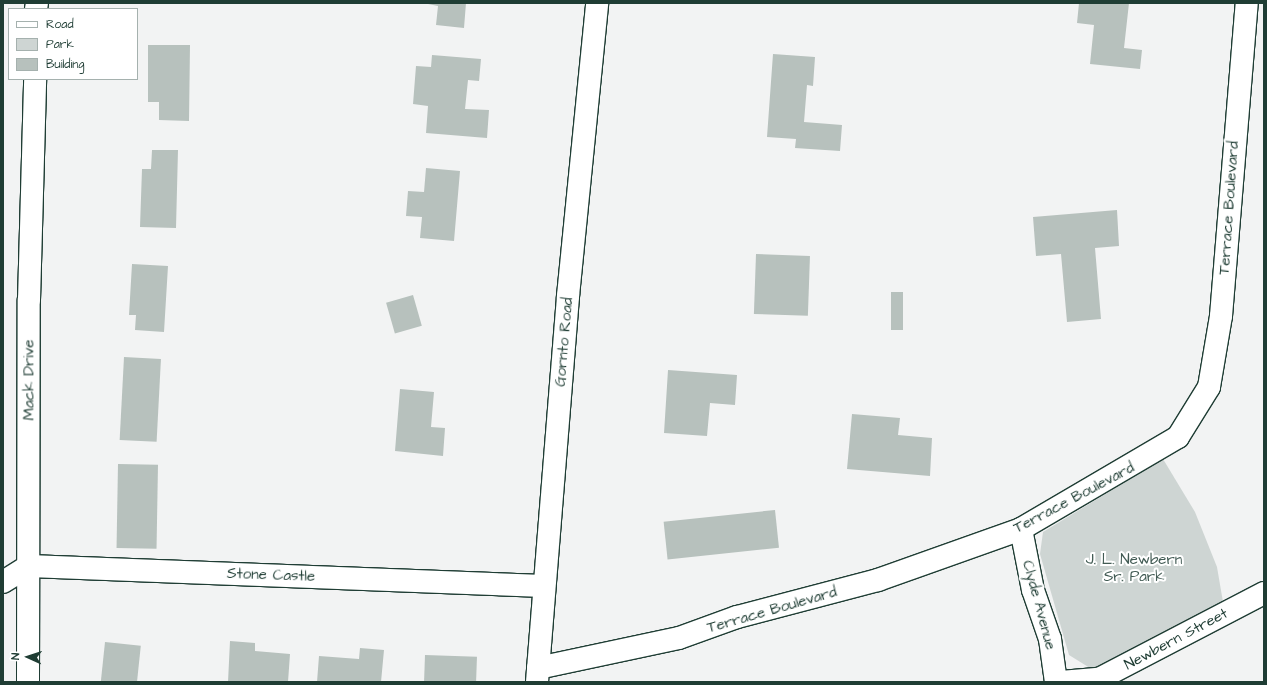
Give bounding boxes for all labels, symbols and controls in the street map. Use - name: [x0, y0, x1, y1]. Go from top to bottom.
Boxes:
- legend: [8, 8, 138, 80]
- text: Road: [46, 16, 74, 33]
- text: Park: [46, 36, 74, 53]
- text: Building: [46, 56, 84, 73]
- street label: Terrace Boulevard: [1215, 141, 1243, 275]
- street label: Gornto Road: [551, 297, 577, 387]
- street label: Mack Drive: [20, 340, 38, 420]
- street label: Terrace Boulevard: [1011, 459, 1137, 537]
- park label: J. L. Newbern Sr. Park: [1086, 550, 1182, 585]
- street label: Clyde Avenue: [1018, 558, 1060, 652]
- street label: Stone Castle: [227, 564, 315, 586]
- street label: Terrace Boulevard: [705, 583, 839, 637]
- street label: Newbern Street: [1121, 604, 1231, 674]
- north arrow: [8, 637, 48, 677]
- text: N: [8, 653, 23, 660]

